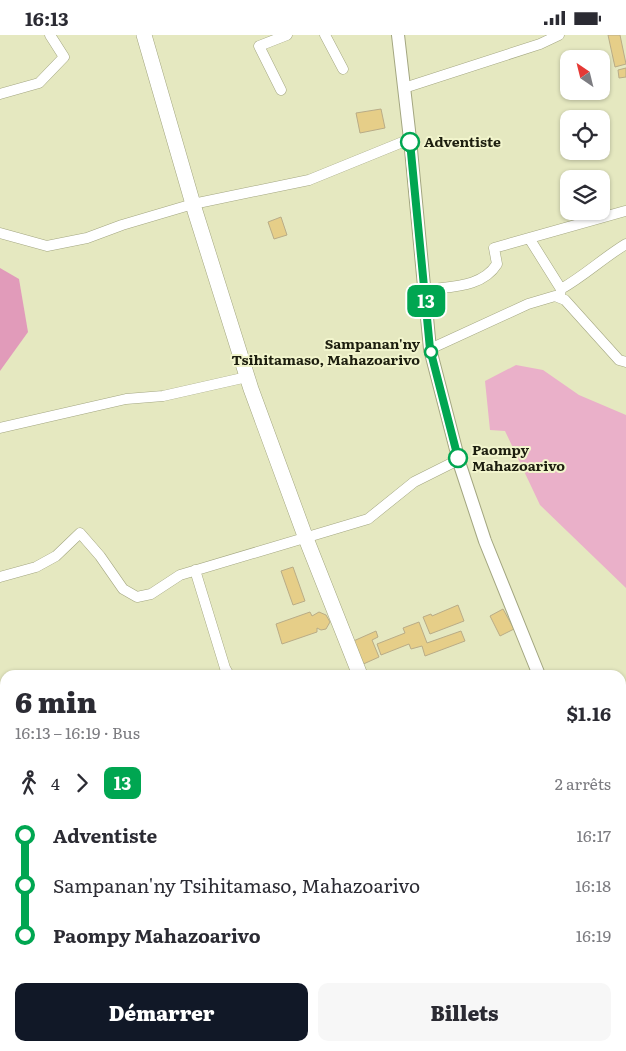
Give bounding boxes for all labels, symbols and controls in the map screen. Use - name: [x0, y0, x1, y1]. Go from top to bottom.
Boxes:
- text: 16:13: [25, 4, 69, 32]
- north arrow: [560, 50, 610, 100]
- map controls: [560, 50, 610, 220]
- button: locate: [560, 110, 610, 160]
- place label: Adventiste: [424, 131, 501, 151]
- marker: Adventiste: [400, 132, 420, 152]
- button: layers: [560, 170, 610, 220]
- line badge: 13: [404, 285, 448, 317]
- text: 13: [417, 287, 435, 314]
- place label: Sampanan'ny Tsihitamaso, Mahazoarivo: [232, 333, 420, 369]
- marker: Sampanan'ny Tsihitamaso, Mahazoarivo: [424, 345, 438, 359]
- place label: Paompy Mahazoarivo: [472, 439, 565, 475]
- marker: Paompy Mahazoarivo: [448, 448, 468, 468]
- text: 6 min: [15, 680, 97, 722]
- text: $1.16: [567, 699, 611, 727]
- text: 16:13 – 16:19 · Bus: [15, 720, 140, 744]
- icon: walk: [15, 769, 43, 797]
- icon: forward: [68, 769, 96, 797]
- text: 13: [114, 769, 131, 796]
- text: 4: [51, 771, 60, 795]
- text: 2 arrêts: [555, 771, 611, 795]
- text: Adventiste: [53, 821, 157, 849]
- text: 16:17: [576, 823, 611, 847]
- text: Sampanan'ny Tsihitamaso, Mahazoarivo: [53, 871, 420, 899]
- text: 16:18: [575, 873, 611, 897]
- text: Paompy Mahazoarivo: [53, 921, 261, 949]
- text: 16:19: [576, 923, 611, 947]
- button: Démarrer: [15, 983, 308, 1041]
- button: Billets: [318, 983, 611, 1041]

